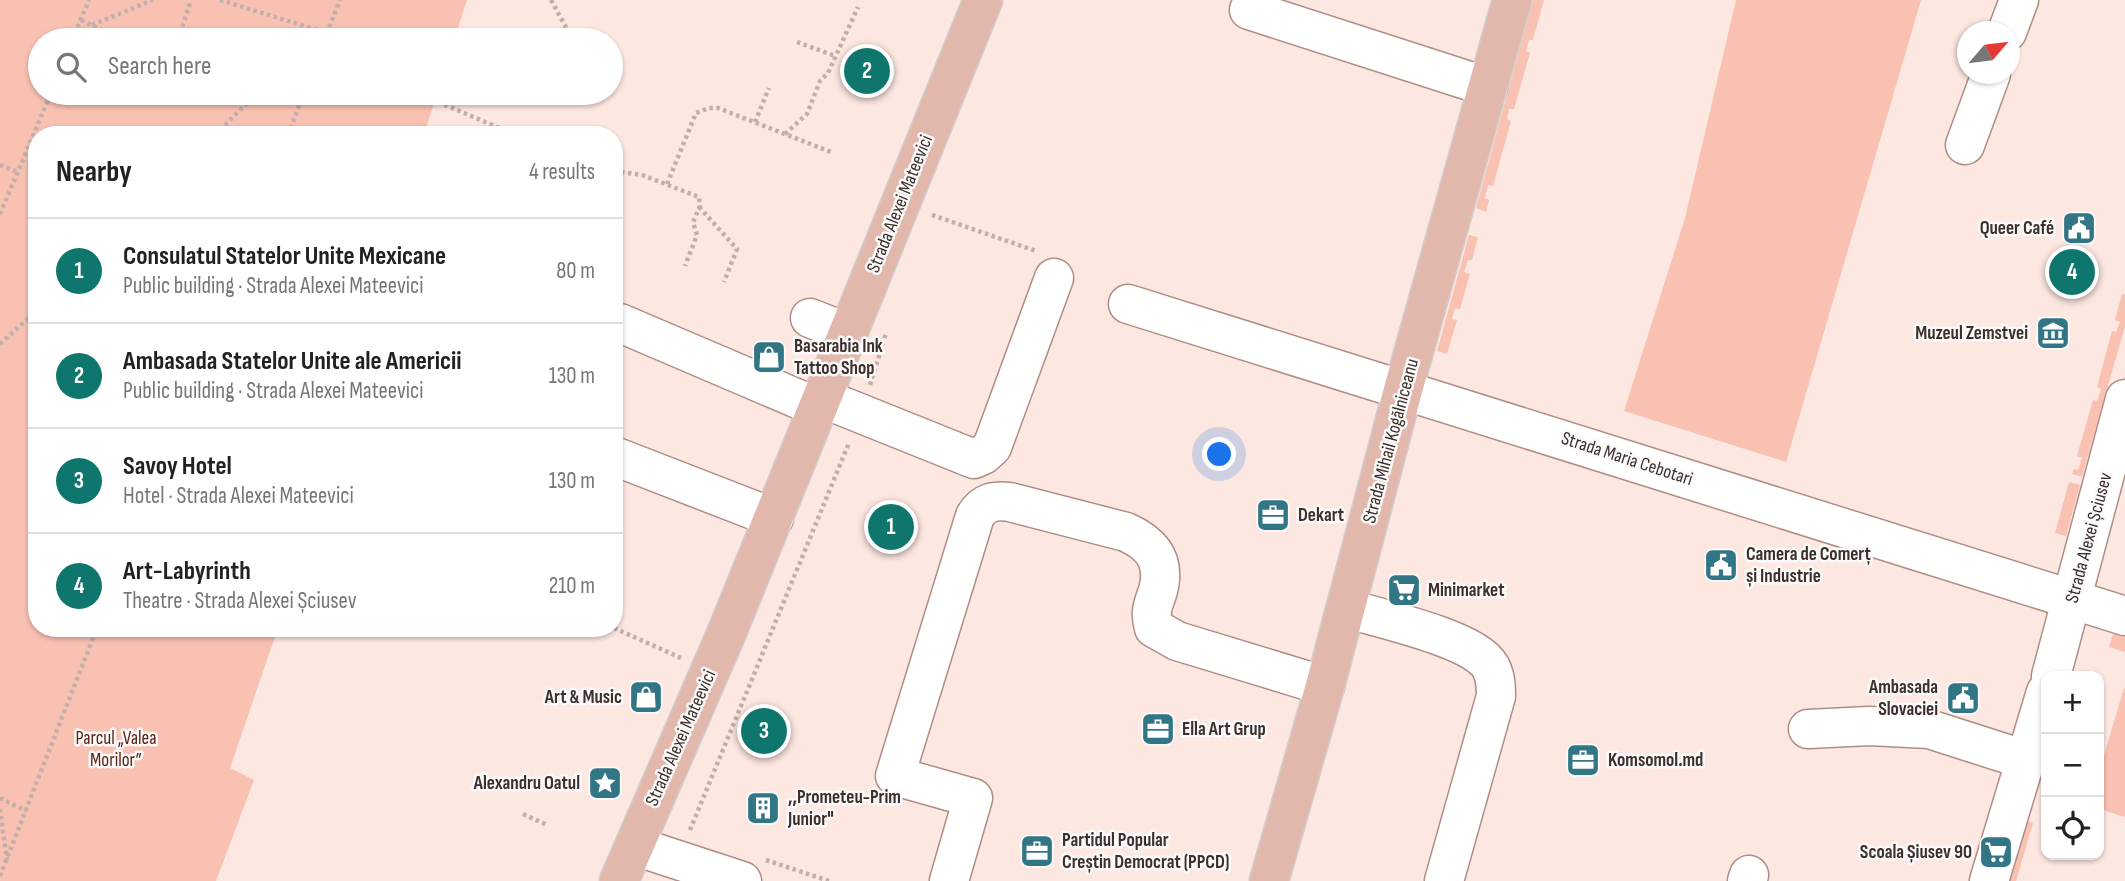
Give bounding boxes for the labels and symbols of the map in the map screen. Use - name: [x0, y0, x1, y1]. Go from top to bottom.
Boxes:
- north arrow: [1957, 21, 2020, 84]
- pin: 2: [844, 45, 890, 97]
- street label: Strada Alexei Mateevici: [862, 132, 938, 276]
- public building icon: Queer Café: [2060, 209, 2098, 247]
- place label: Queer Café: [1980, 217, 2054, 240]
- pin: 4: [2049, 246, 2095, 298]
- museum icon: Muzeul Zemstvei: [2034, 314, 2072, 352]
- place label: Muzeul Zemstvei: [1915, 322, 2028, 345]
- place label: Basarabia Ink Tattoo Shop: [794, 335, 883, 380]
- shop icon: Basarabia Ink Tattoo Shop: [750, 338, 788, 376]
- street label: Strada Mihail Kogălniceanu: [1358, 356, 1424, 526]
- street label: Strada Maria Cebotari: [1558, 427, 1696, 491]
- your location: [1202, 437, 1236, 471]
- street label: Strada Alexei Șciusev: [2061, 470, 2117, 606]
- office icon: Dekart: [1254, 496, 1292, 534]
- pin: 1: [868, 501, 914, 553]
- place label: Dekart: [1298, 504, 1344, 527]
- place label: Camera de Comerț și Industrie: [1746, 543, 1871, 588]
- public building icon: Camera de Comerț și Industrie: [1702, 546, 1740, 584]
- supermarket icon: Minimarket: [1385, 571, 1423, 609]
- place label: Minimarket: [1428, 579, 1504, 602]
- street label: Strada Alexei Mateevici: [641, 666, 721, 810]
- place label: Ambasada Slovaciei: [1868, 676, 1938, 721]
- shop icon: Art & Music: [627, 678, 665, 716]
- public building icon: Ambasada Slovaciei: [1944, 679, 1982, 717]
- place label: Art & Music: [544, 686, 622, 709]
- pin: 3: [741, 705, 787, 757]
- office icon: Ella Art Grup: [1139, 710, 1177, 748]
- place label: Ella Art Grup: [1182, 718, 1266, 741]
- park label: Parcul „Valea Morilor”: [75, 727, 157, 772]
- office icon: Komsomol.md: [1564, 741, 1602, 779]
- place label: Komsomol.md: [1608, 749, 1703, 772]
- place icon: Alexandru Oatul: [586, 764, 624, 802]
- place label: Alexandru Oatul: [473, 772, 580, 795]
- place label: ,,Prometeu-Prim Junior": [787, 786, 901, 831]
- building icon: ,,Prometeu-Prim Junior": [744, 789, 782, 827]
- place label: Partidul Popular Creștin Democrat (PPCD): [1062, 829, 1229, 874]
- office icon: Partidul Popular Creștin Democrat (PPCD): [1018, 832, 1056, 870]
- supermarket icon: Scoala Șiusev 90: [1977, 833, 2015, 871]
- place label: Scoala Șiusev 90: [1860, 841, 1972, 864]

